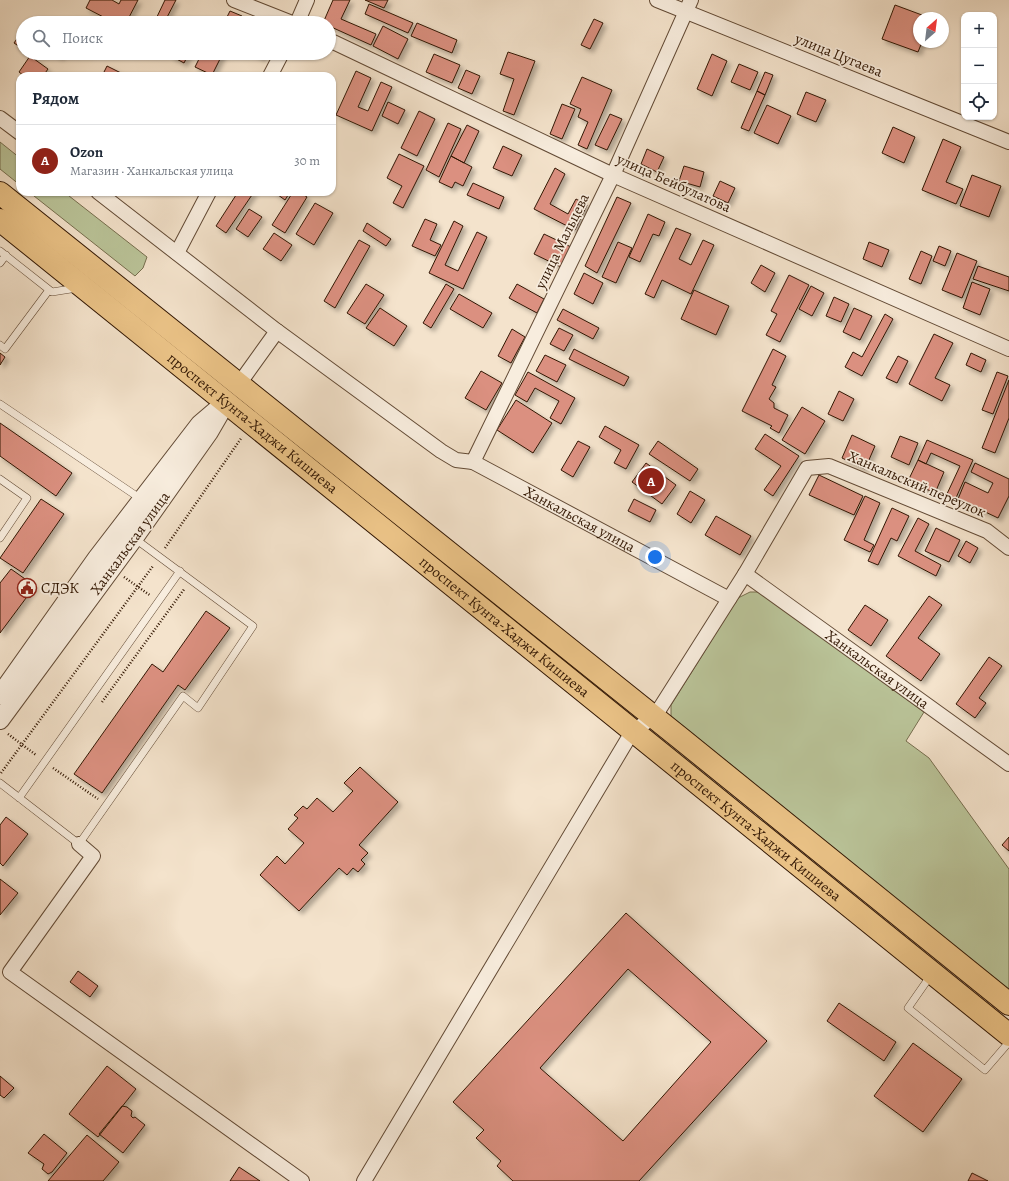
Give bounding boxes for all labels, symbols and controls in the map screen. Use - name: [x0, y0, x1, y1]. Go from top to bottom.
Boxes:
- north arrow: [913, 12, 949, 48]
- map controls: [961, 12, 997, 120]
- button: +: [961, 12, 997, 48]
- search box: [16, 16, 336, 60]
- icon: search: [30, 27, 52, 49]
- text: Поиск: [62, 28, 103, 48]
- street label: улица Цугаева: [791, 28, 886, 82]
- button: −: [961, 48, 997, 84]
- button: locate: [961, 84, 997, 120]
- text: Рядом: [32, 87, 79, 110]
- text: Ozon: [70, 142, 103, 162]
- street label: улица Бейбулатова: [613, 148, 734, 217]
- text: A: [41, 152, 49, 169]
- text: 30 m: [294, 152, 320, 169]
- text: Магазин · Ханкальская улица: [70, 162, 234, 179]
- street label: улица Мальцева: [530, 190, 594, 293]
- street label: проспект Кунта-Хаджи Кишиева: [163, 348, 342, 498]
- street label: Ханкальский переулок: [845, 446, 989, 522]
- pin: A: [638, 466, 664, 496]
- street label: Ханкальская улица: [521, 481, 639, 557]
- street label: Ханкальская улица: [86, 487, 174, 599]
- your location: [645, 547, 665, 567]
- street label: проспект Кунта-Хаджи Кишиева: [415, 552, 594, 702]
- public building icon: СДЭК: [16, 577, 38, 599]
- place label: СДЭК: [41, 578, 79, 598]
- street label: Ханкальская улица: [821, 625, 933, 713]
- street label: проспект Кунта-Хаджи Кишиева: [667, 756, 846, 906]

